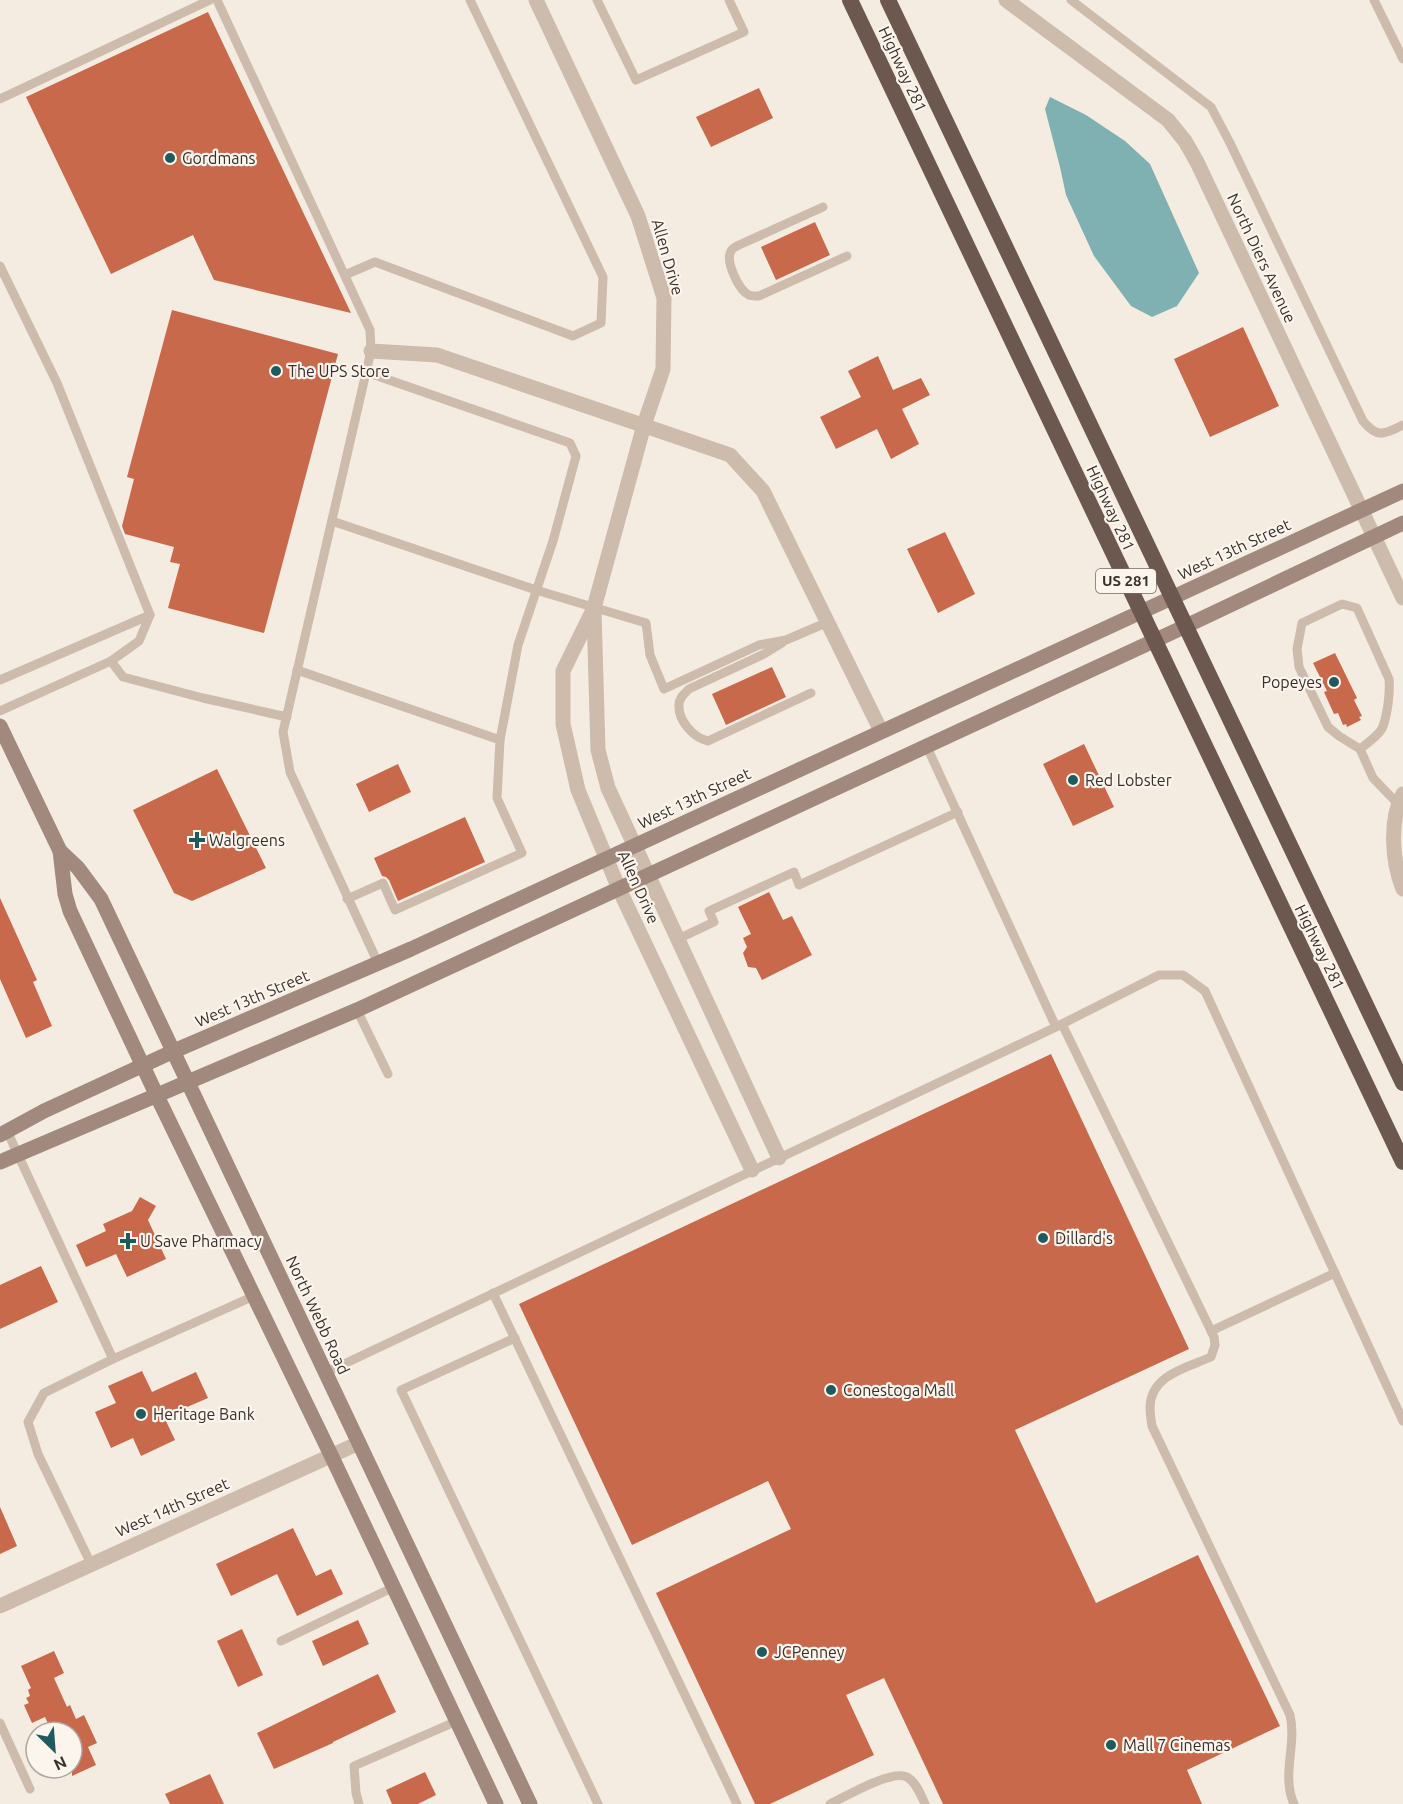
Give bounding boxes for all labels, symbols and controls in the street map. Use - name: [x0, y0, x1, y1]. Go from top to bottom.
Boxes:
- street label: Highway 281: [875, 23, 931, 115]
- place label: Gordmans: [182, 149, 256, 167]
- marker: Gordmans: [163, 151, 177, 165]
- street label: North Diers Avenue: [1224, 191, 1300, 325]
- street label: Allen Drive: [649, 217, 687, 297]
- place label: The UPS Store: [288, 362, 390, 380]
- marker: The UPS Store: [269, 364, 283, 378]
- street label: Highway 281: [1083, 462, 1139, 554]
- street label: West 13th Street: [1175, 515, 1294, 583]
- road number: US 281: [1096, 569, 1156, 593]
- place label: Popeyes: [1262, 673, 1322, 691]
- marker: Popeyes: [1327, 675, 1341, 689]
- street label: West 13th Street: [635, 764, 754, 832]
- place label: Red Lobster: [1085, 771, 1172, 789]
- marker: Red Lobster: [1066, 773, 1080, 787]
- place label: Walgreens: [209, 831, 285, 849]
- marker: Walgreens: [190, 833, 204, 847]
- street label: Allen Drive: [615, 848, 663, 926]
- street label: Highway 281: [1292, 902, 1348, 992]
- street label: West 13th Street: [192, 966, 312, 1030]
- place label: Dillard's: [1055, 1229, 1113, 1247]
- marker: Dillard's: [1036, 1231, 1050, 1245]
- place label: U Save Pharmacy: [140, 1232, 262, 1250]
- marker: U Save Pharmacy: [121, 1234, 135, 1248]
- street label: North Webb Road: [283, 1253, 353, 1377]
- place label: Conestoga Mall: [843, 1381, 954, 1399]
- marker: Conestoga Mall: [824, 1383, 838, 1397]
- place label: Heritage Bank: [153, 1405, 255, 1423]
- marker: Heritage Bank: [134, 1407, 148, 1421]
- street label: West 14th Street: [113, 1474, 232, 1540]
- place label: JCPenney: [774, 1643, 845, 1661]
- marker: JCPenney: [755, 1645, 769, 1659]
- north arrow: [24, 1720, 84, 1780]
- place label: Mall 7 Cinemas: [1123, 1736, 1231, 1754]
- marker: Mall 7 Cinemas: [1104, 1738, 1118, 1752]
- text: N: [51, 1753, 70, 1774]

